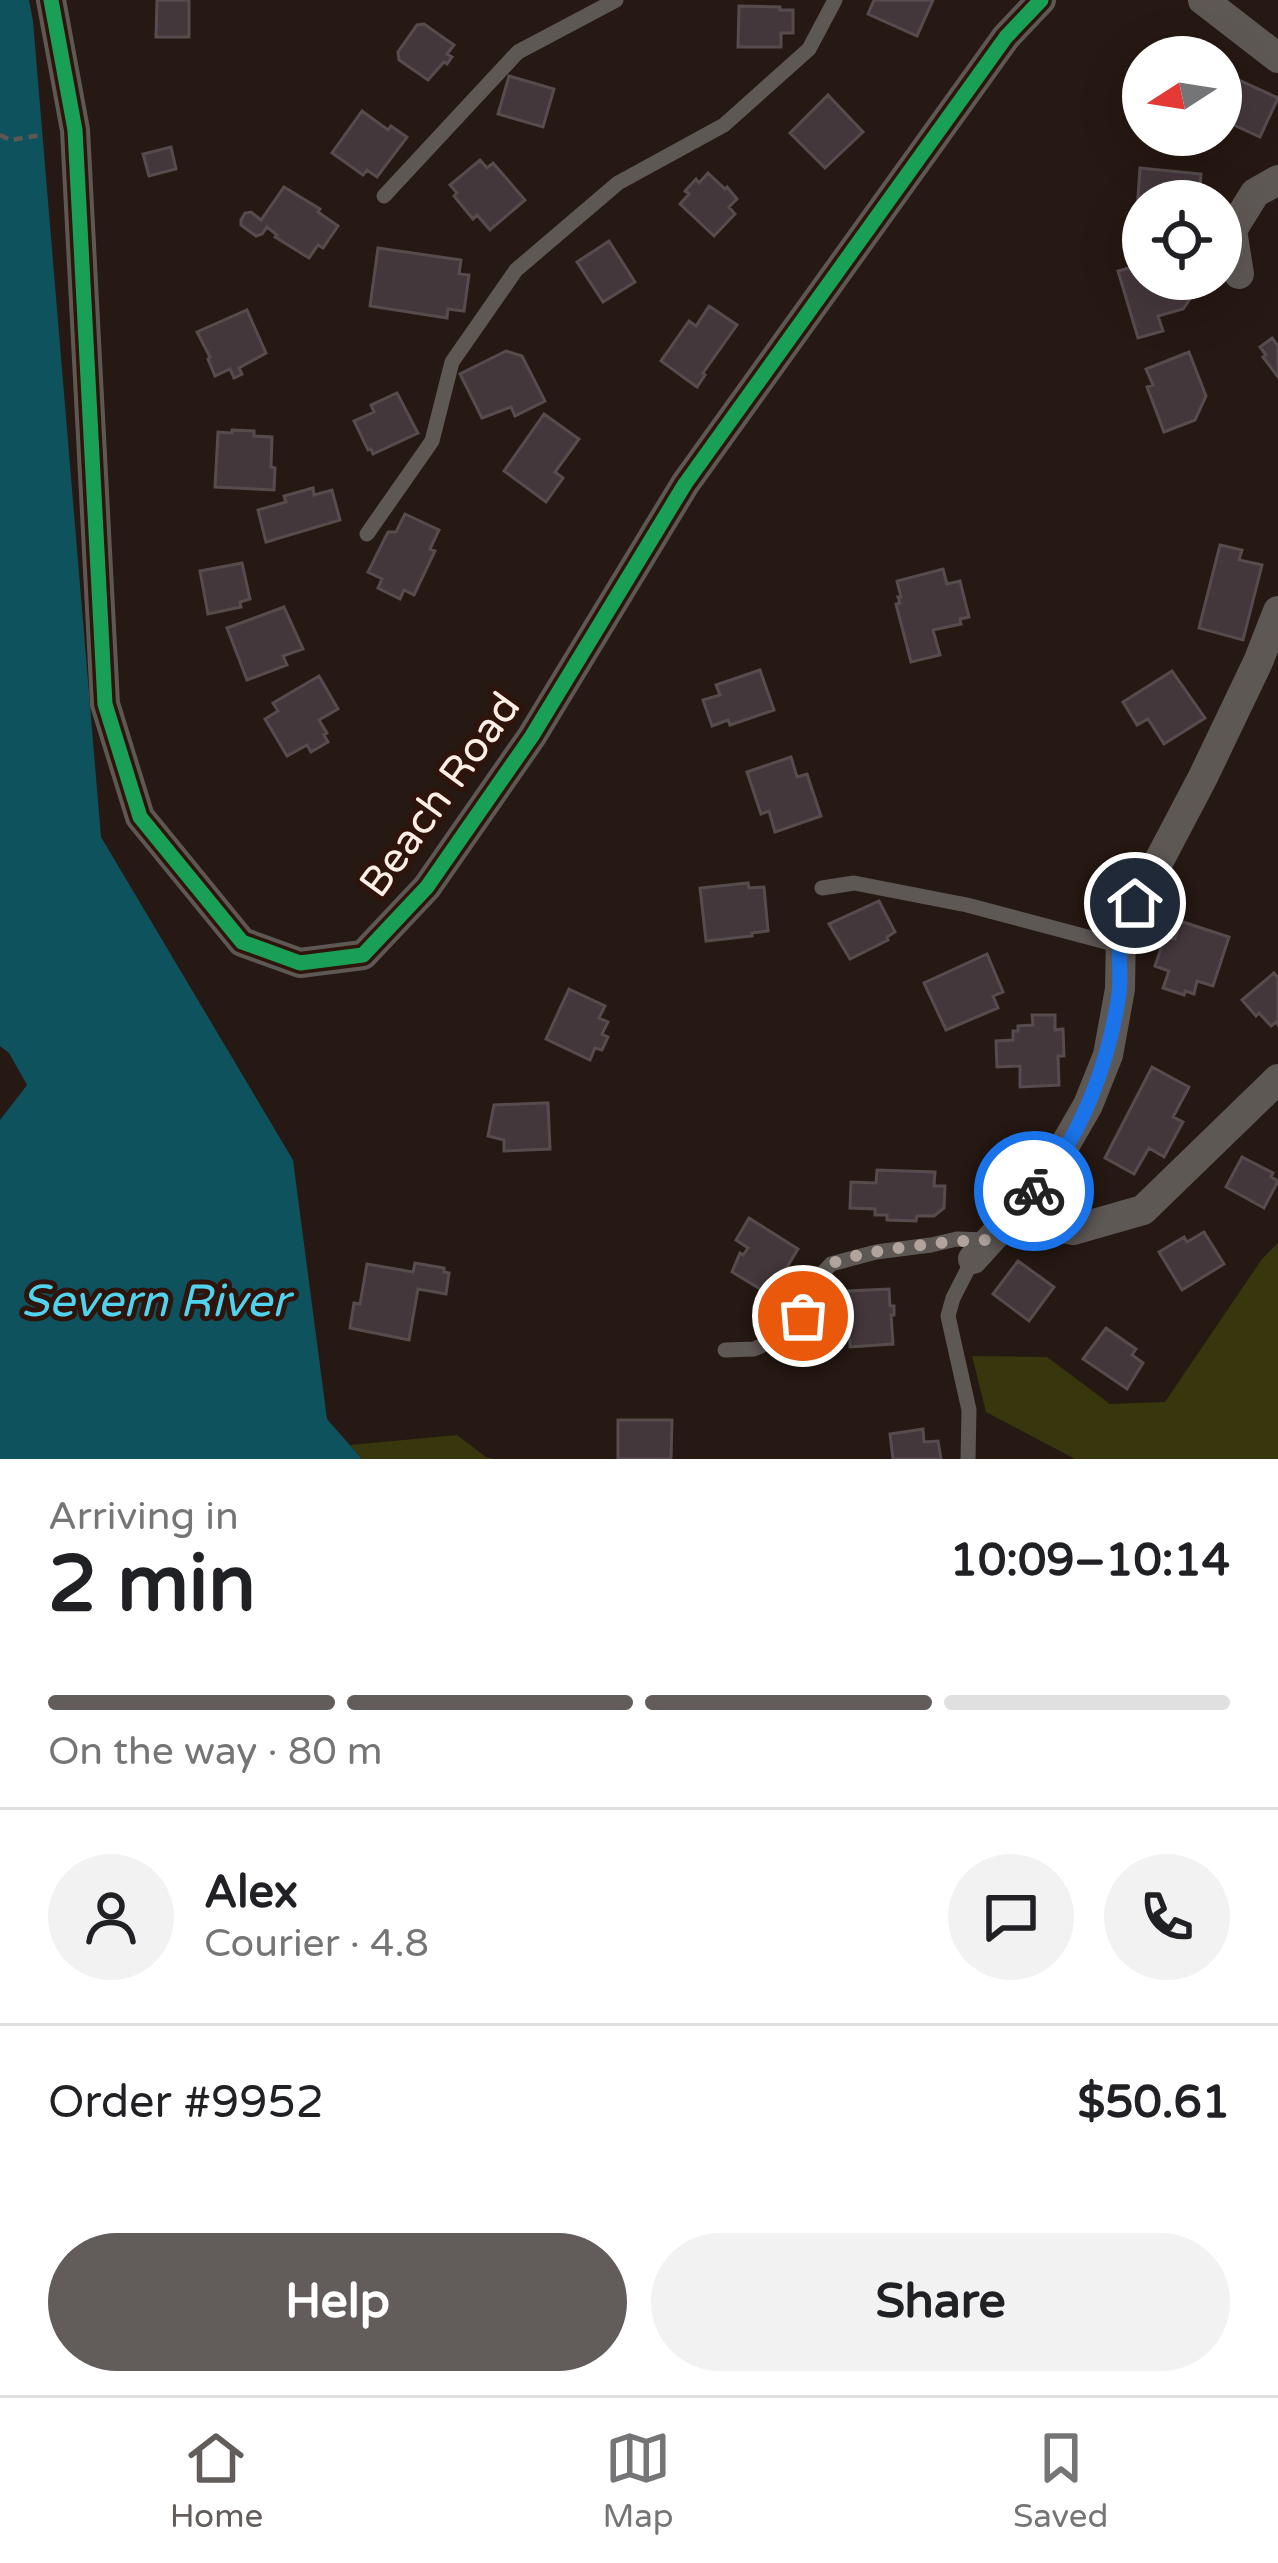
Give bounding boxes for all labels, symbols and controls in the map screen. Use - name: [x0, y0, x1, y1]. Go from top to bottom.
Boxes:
- north arrow: [1122, 36, 1242, 156]
- map controls: [1122, 36, 1242, 300]
- button: locate: [1122, 180, 1242, 300]
- street label: Beach Road: [349, 683, 531, 907]
- pin: [1084, 852, 1186, 954]
- icon: home: [1102, 870, 1168, 936]
- courier: [974, 1131, 1094, 1251]
- icon: bike: [1001, 1158, 1067, 1224]
- pin: [752, 1265, 854, 1367]
- water label: Severn River: [21, 1275, 295, 1329]
- icon: bag: [770, 1283, 836, 1349]
- text: Arriving in: [48, 1493, 239, 1540]
- text: 10:09–10:14: [950, 1534, 1230, 1588]
- text: 2 min: [48, 1538, 256, 1632]
- text: On the way · 80 m: [48, 1728, 383, 1775]
- button: person: [48, 1854, 174, 1980]
- button: chat: [948, 1854, 1074, 1980]
- button: phone: [1104, 1854, 1230, 1980]
- text: Alex: [204, 1866, 298, 1920]
- text: Courier · 4.8: [204, 1920, 429, 1967]
- text: Order #9952: [48, 2076, 324, 2130]
- text: $50.61: [1078, 2076, 1230, 2130]
- button: Help: [48, 2233, 627, 2371]
- button: Share: [651, 2233, 1230, 2371]
- tab: Home: [170, 2425, 263, 2536]
- tab: Map: [602, 2425, 674, 2536]
- tab: Saved: [1013, 2425, 1108, 2536]

